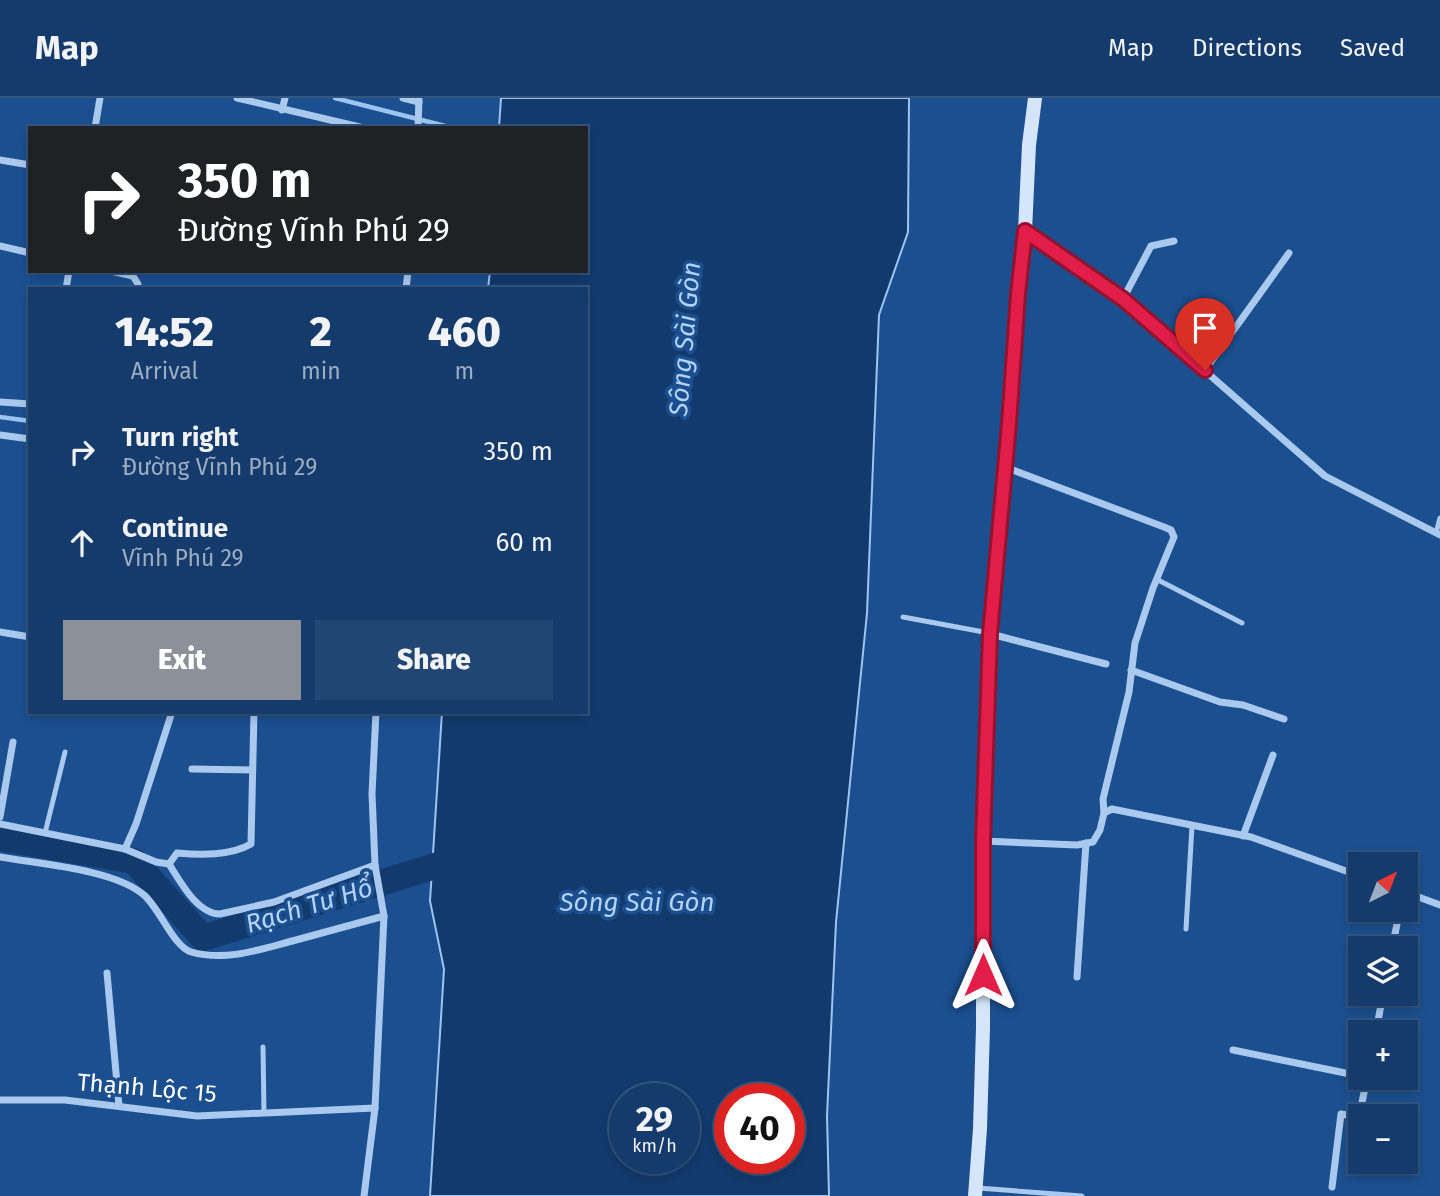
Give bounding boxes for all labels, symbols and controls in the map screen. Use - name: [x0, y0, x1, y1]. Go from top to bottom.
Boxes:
- text: Map: [35, 28, 99, 68]
- text: Map: [1108, 34, 1154, 62]
- text: Directions: [1192, 34, 1302, 62]
- text: Saved: [1340, 34, 1405, 62]
- text: 350 m: [178, 151, 311, 210]
- icon: right: [63, 154, 154, 245]
- text: Đường Vĩnh Phú 29: [178, 211, 450, 249]
- water label: Sông Sài Gòn: [663, 260, 707, 419]
- pin: [1175, 298, 1235, 370]
- text: 14:52: [115, 307, 214, 357]
- text: 2: [310, 307, 332, 357]
- text: 460: [428, 307, 501, 357]
- icon: arrive: [1186, 309, 1224, 347]
- text: Arrival: [131, 357, 198, 385]
- text: min: [301, 357, 341, 385]
- text: m: [454, 357, 474, 385]
- text: Turn right: [122, 422, 239, 453]
- icon: right: [63, 433, 101, 471]
- text: 350 m: [483, 436, 553, 467]
- text: Đường Vĩnh Phú 29: [122, 453, 317, 481]
- text: Continue: [122, 513, 228, 544]
- icon: ahead: [63, 524, 101, 562]
- text: 60 m: [495, 527, 553, 558]
- text: Vĩnh Phú 29: [122, 544, 244, 572]
- button: Exit: [63, 620, 301, 700]
- button: Share: [315, 620, 553, 700]
- north arrow: [1348, 852, 1418, 922]
- map controls: [1348, 852, 1418, 1174]
- water label: Rạch Tư Hổ: [241, 871, 377, 940]
- water label: Sông Sài Gòn: [558, 887, 715, 918]
- button: layers: [1348, 936, 1418, 1006]
- position arrow: [946, 938, 1020, 1012]
- button: +: [1348, 1020, 1418, 1090]
- street label: Thạnh Lộc 15: [76, 1068, 218, 1108]
- speed limit sign: 40: [714, 1083, 805, 1174]
- text: 29: [636, 1098, 673, 1140]
- button: −: [1348, 1104, 1418, 1174]
- text: km/h: [632, 1135, 677, 1157]

